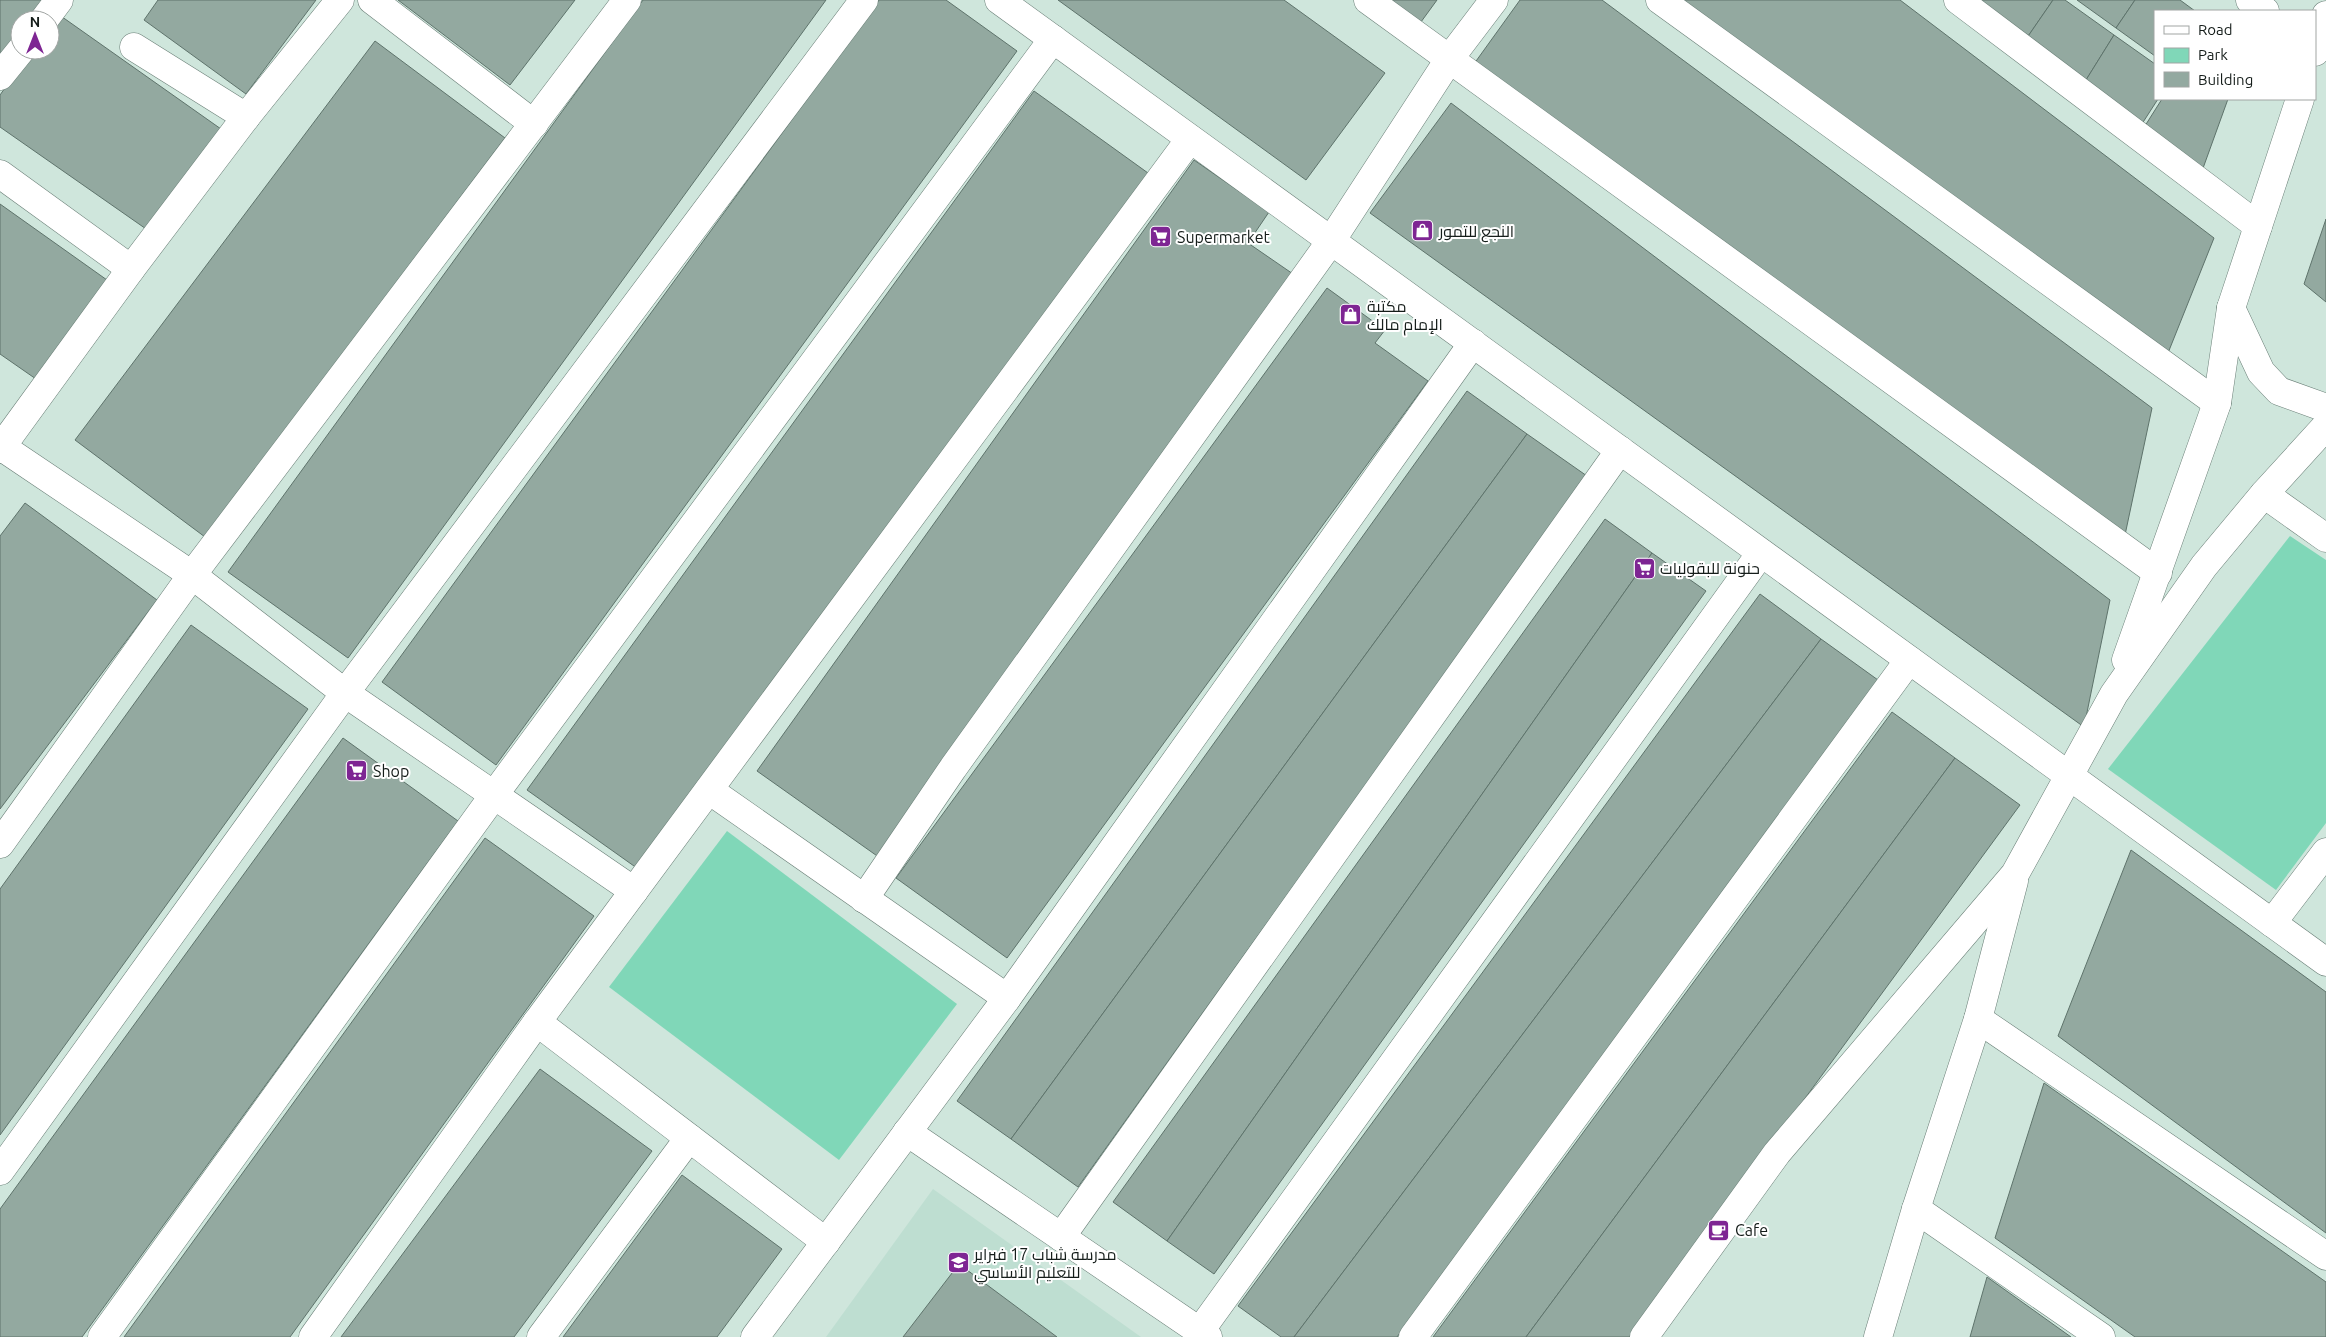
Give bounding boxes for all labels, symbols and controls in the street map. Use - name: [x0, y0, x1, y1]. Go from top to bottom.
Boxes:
- north arrow: [10, 10, 60, 60]
- legend: [2154, 10, 2316, 100]
- text: N: [30, 14, 40, 30]
- text: Road: [2198, 21, 2233, 38]
- text: Park: [2198, 46, 2228, 63]
- text: Building: [2198, 71, 2253, 88]
- shop icon: النجع للتمور: [1411, 219, 1435, 243]
- place label: النجع للتمور: [1438, 222, 1514, 243]
- supermarket icon: Supermarket: [1149, 225, 1173, 249]
- place label: Supermarket: [1177, 228, 1271, 246]
- place label: مكتبة الإمام مالك: [1367, 297, 1443, 336]
- shop icon: مكتبة الإمام مالك: [1339, 303, 1363, 327]
- supermarket icon: حنونة للبقوليات: [1632, 556, 1656, 580]
- place label: حنونة للبقوليات: [1660, 559, 1760, 578]
- supermarket icon: Shop: [345, 759, 369, 783]
- place label: Shop: [373, 762, 409, 780]
- cafe icon: Cafe: [1707, 1218, 1731, 1242]
- place label: Cafe: [1735, 1221, 1768, 1239]
- place label: مدرسة شباب 17 فبراير للتعليم الأساسي: [973, 1245, 1116, 1285]
- school or university icon: مدرسة شباب 17 فبراير للتعليم الأساسي: [946, 1251, 970, 1275]

